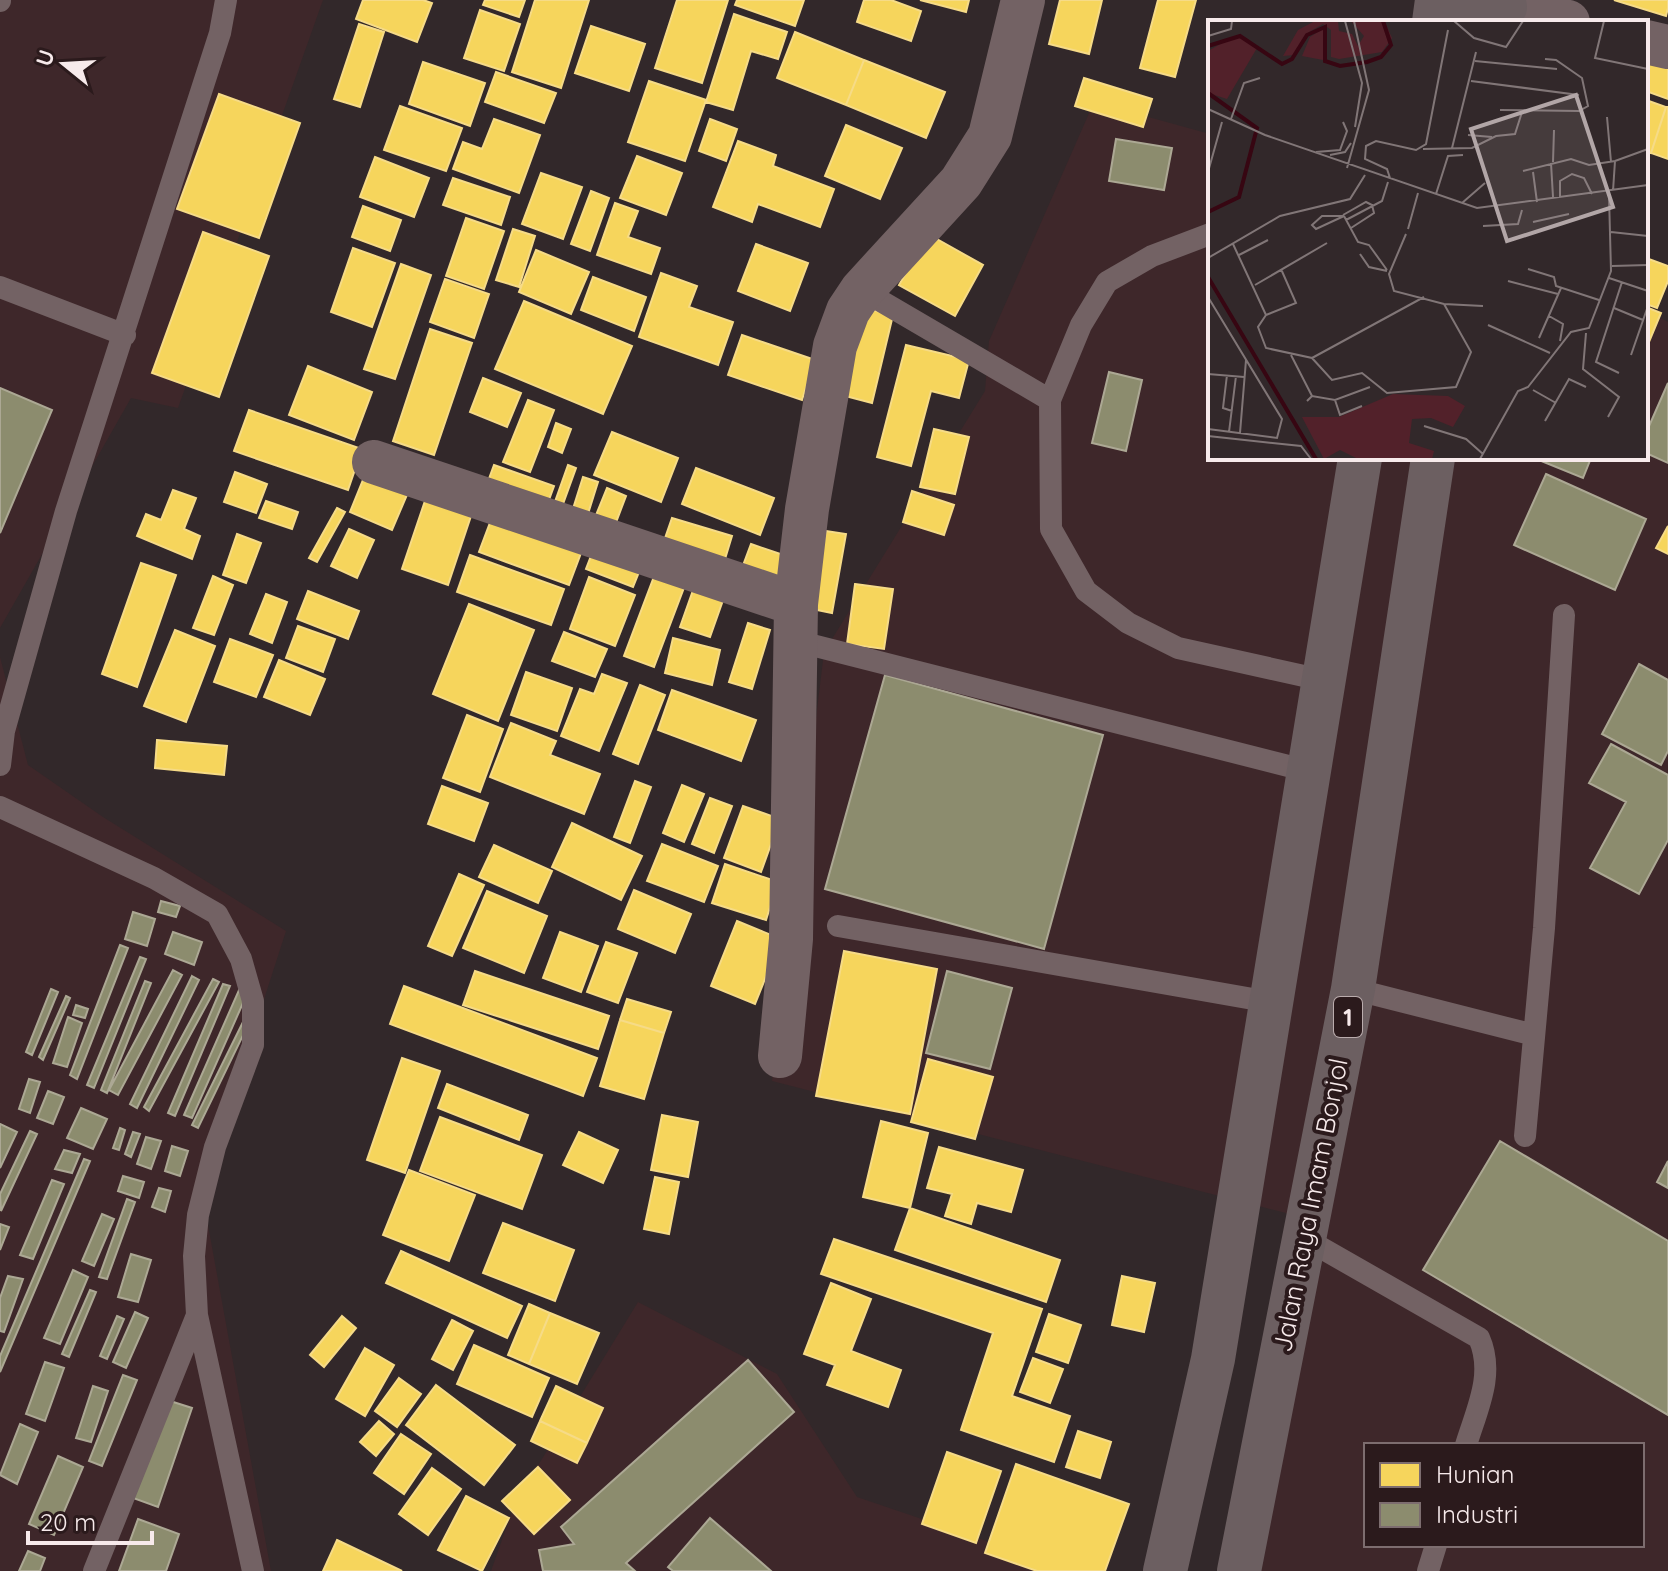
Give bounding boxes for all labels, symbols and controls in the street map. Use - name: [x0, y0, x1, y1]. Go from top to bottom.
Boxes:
- inset map: [1208, 20, 1648, 460]
- north arrow: [24, 24, 104, 104]
- text: U: [29, 46, 61, 70]
- road number: 1: [1334, 997, 1362, 1037]
- street label: Jalan Raya Imam Bonjol: [1265, 1055, 1355, 1355]
- legend: [1364, 1443, 1644, 1547]
- text: Hunian: [1436, 1459, 1514, 1489]
- scale bar: [28, 1495, 152, 1545]
- text: Industri: [1436, 1499, 1518, 1529]
- text: 20 m: [40, 1507, 96, 1537]

